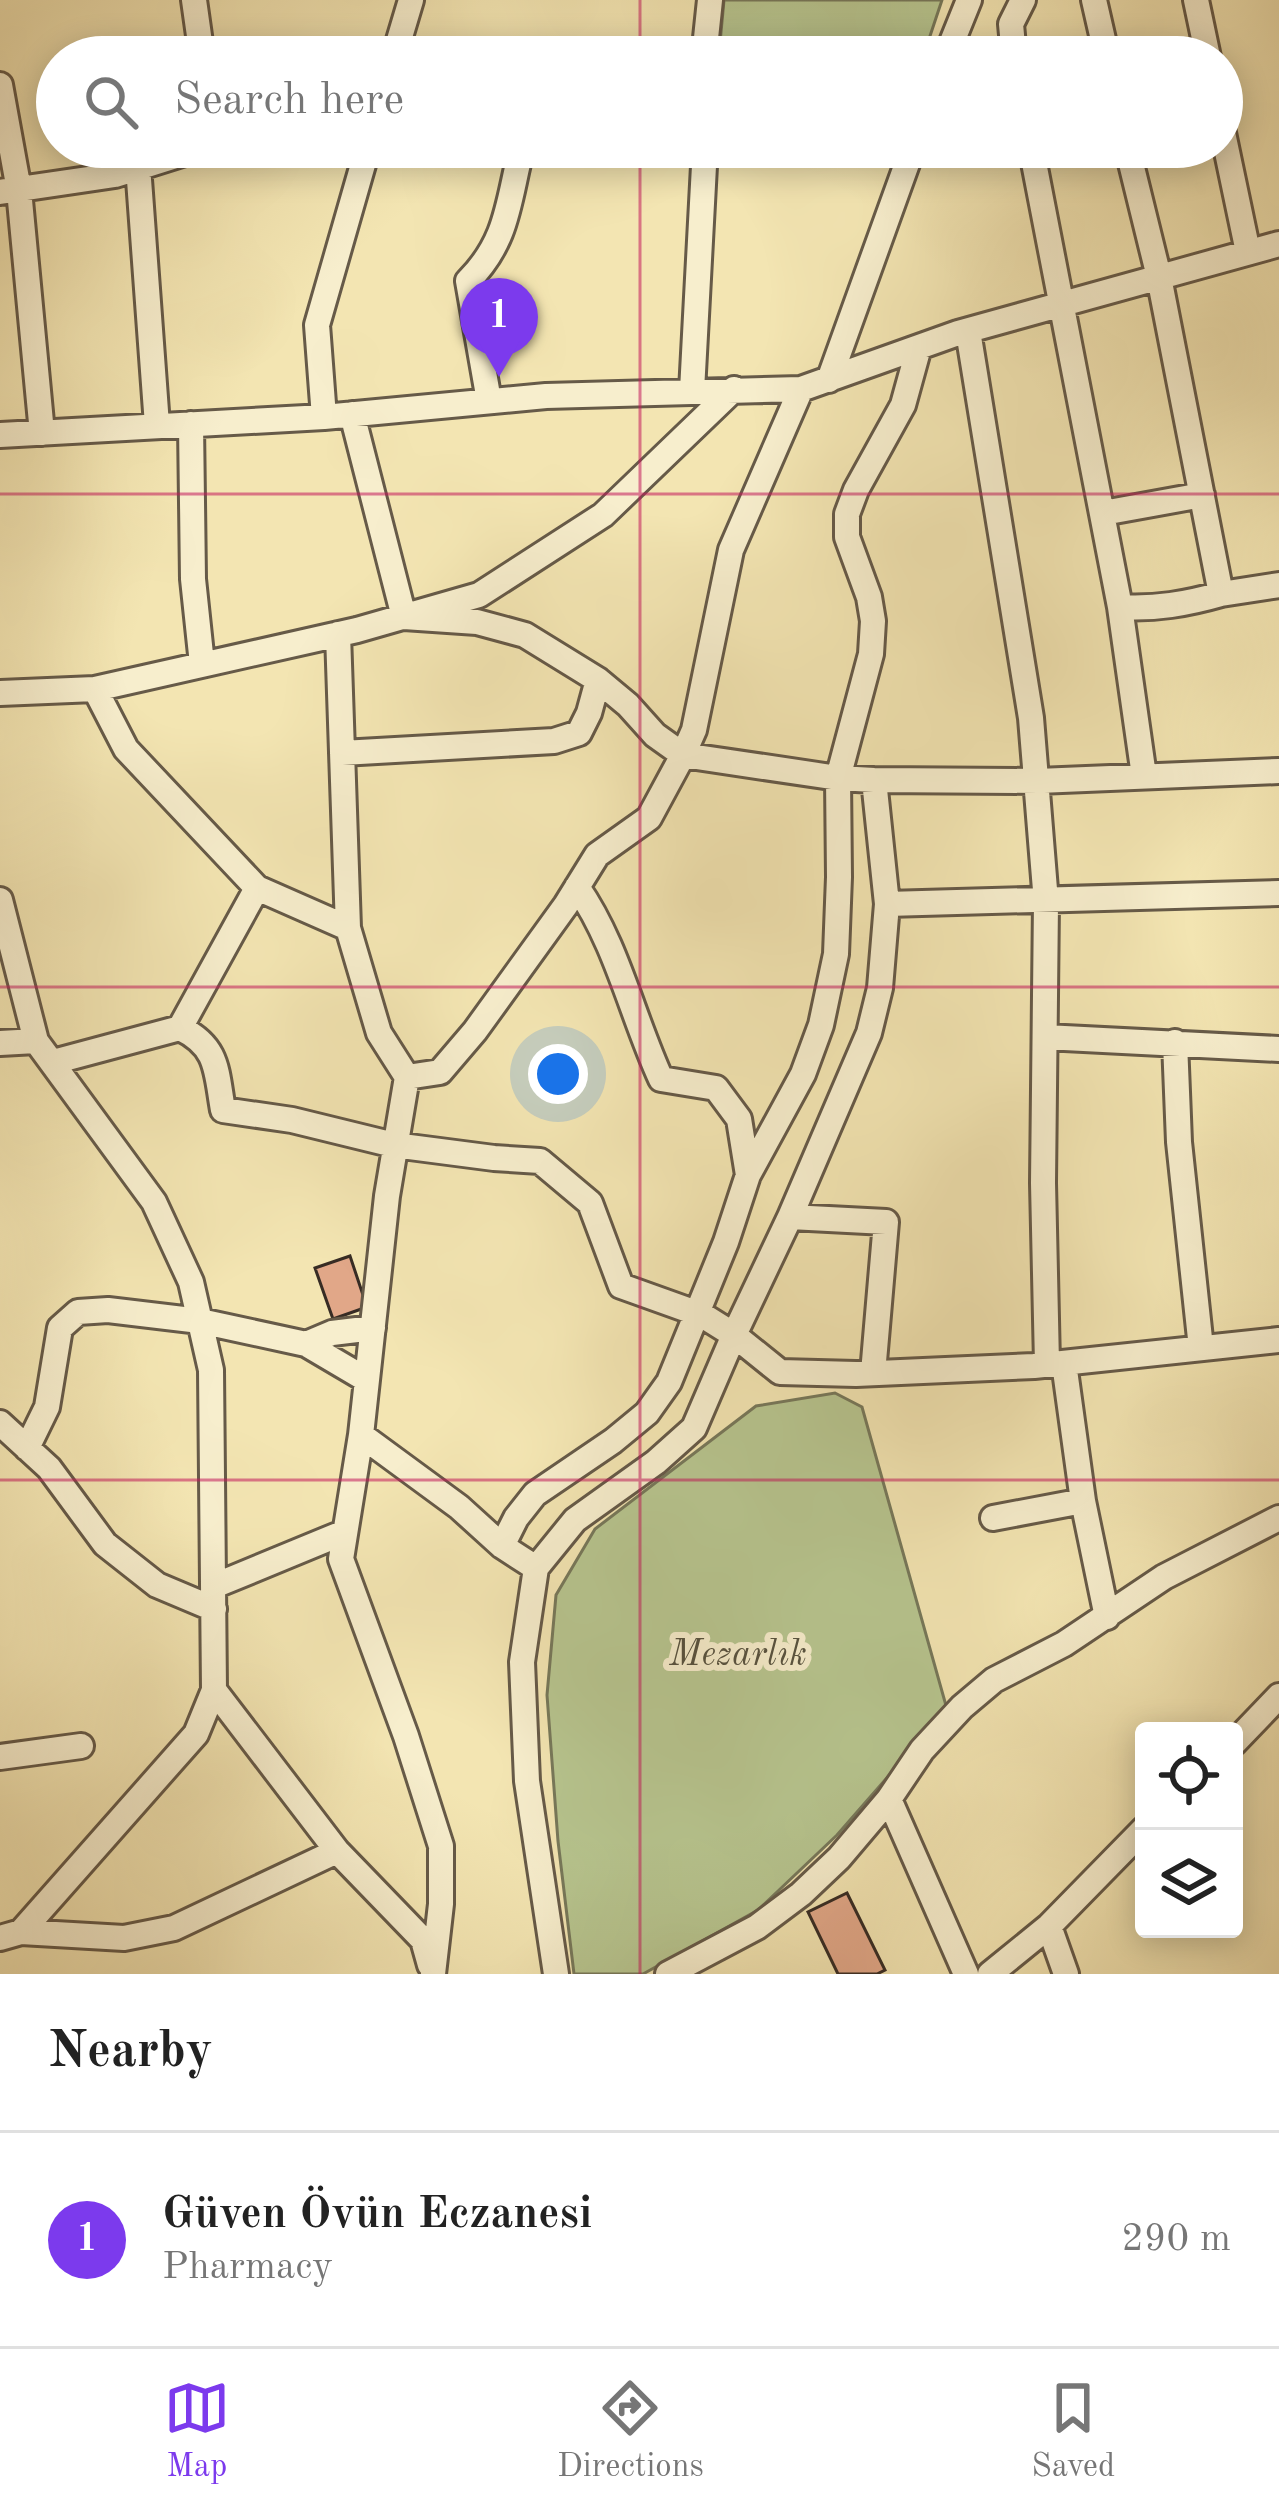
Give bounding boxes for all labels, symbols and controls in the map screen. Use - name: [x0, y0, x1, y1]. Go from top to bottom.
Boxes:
- search box: [36, 36, 1243, 168]
- icon: search: [78, 69, 144, 135]
- text: Search here: [174, 79, 404, 124]
- pin: 1: [460, 278, 538, 377]
- your location: [528, 1044, 588, 1104]
- park label: Mezarlık: [668, 1638, 807, 1674]
- map controls: [1135, 1722, 1243, 1938]
- button: locate: [1135, 1722, 1243, 1830]
- button: layers: [1135, 1830, 1243, 1938]
- text: Nearby: [48, 2027, 213, 2078]
- text: Güven Övün Eczanesi: [162, 2193, 592, 2238]
- text: 1: [76, 2220, 98, 2259]
- text: 290 m: [1121, 2220, 1231, 2259]
- text: Pharmacy: [162, 2248, 333, 2287]
- tab: Map: [164, 2375, 230, 2488]
- tab: Directions: [557, 2375, 704, 2488]
- tab: Saved: [1031, 2375, 1115, 2488]

